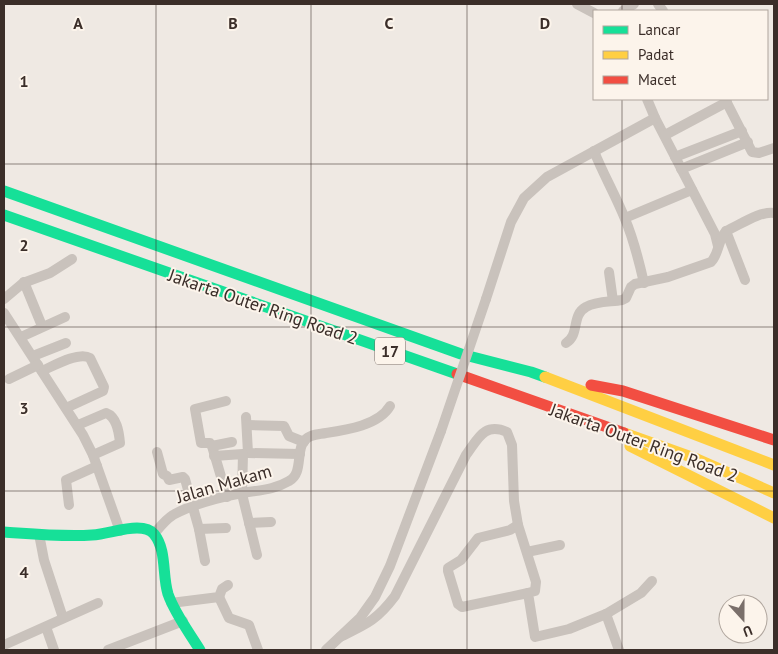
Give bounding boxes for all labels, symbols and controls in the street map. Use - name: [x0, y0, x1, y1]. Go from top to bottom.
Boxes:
- legend: [593, 10, 768, 100]
- text: A: [73, 13, 83, 33]
- text: B: [228, 13, 238, 33]
- text: C: [385, 13, 394, 33]
- text: D: [540, 13, 550, 33]
- text: Lancar: [638, 20, 680, 39]
- text: Padat: [638, 45, 674, 64]
- text: Macet: [638, 70, 676, 89]
- text: 1: [19, 71, 29, 91]
- text: 2: [19, 235, 29, 255]
- street label: Jakarta Outer Ring Road 2: [164, 263, 361, 350]
- road number: 17: [375, 338, 405, 364]
- street label: Jakarta Outer Ring Road 2: [546, 397, 742, 487]
- text: 3: [19, 398, 29, 418]
- street label: Jalan Makam: [172, 459, 274, 508]
- text: 4: [19, 562, 29, 582]
- north arrow: [718, 594, 768, 644]
- text: U: [740, 621, 755, 641]

